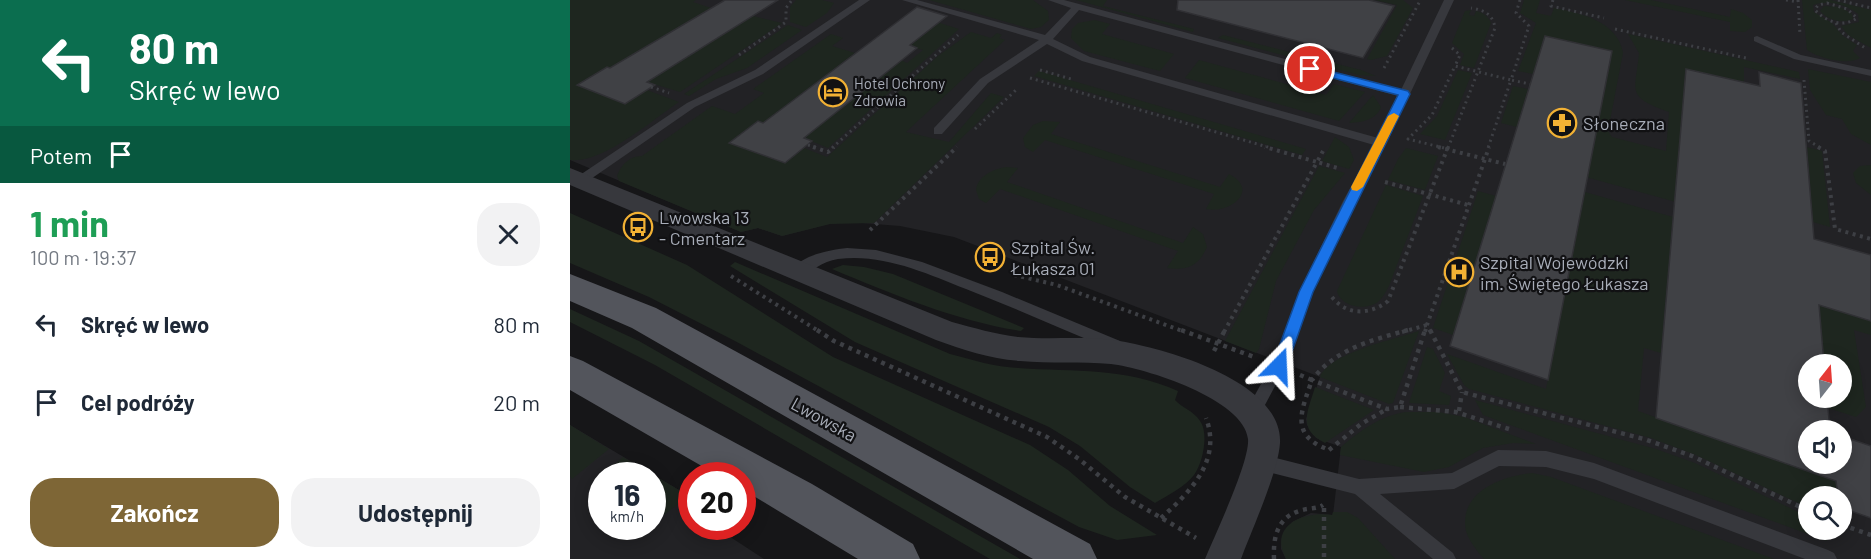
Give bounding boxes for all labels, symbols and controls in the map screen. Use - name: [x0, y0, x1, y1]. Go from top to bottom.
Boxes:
- text: 80 m: [129, 22, 219, 72]
- icon: left: [30, 24, 108, 102]
- pin: [1284, 43, 1335, 94]
- icon: arrive: [1293, 52, 1326, 85]
- text: Skręć w lewo: [129, 73, 281, 105]
- place label: Hotel Ochrony Zdrowia: [854, 74, 945, 109]
- hotel icon: Hotel Ochrony Zdrowia: [817, 76, 849, 108]
- pharmacy icon: Słoneczna: [1546, 107, 1578, 139]
- place label: Słoneczna: [1583, 112, 1665, 134]
- icon: arrive: [104, 138, 137, 171]
- text: Potem: [30, 142, 92, 168]
- text: 1 min: [30, 201, 109, 244]
- button: close: [477, 203, 540, 266]
- place label: Lwowska 13 - Cmentarz: [659, 206, 749, 249]
- bus stop icon: Lwowska 13 - Cmentarz: [622, 211, 654, 243]
- place label: Szpital Św. Łukasza 01: [1010, 236, 1095, 279]
- bus stop icon: Szpital Św. Łukasza 01: [974, 241, 1006, 273]
- text: 100 m · 19:37: [30, 245, 136, 269]
- place label: Szpital Wojewódzki im. Świętego Łukasza: [1480, 251, 1649, 294]
- hospital icon: Szpital Wojewódzki im. Świętego Łukasza: [1443, 256, 1475, 288]
- icon: left: [30, 308, 63, 341]
- text: Skręć w lewo: [81, 311, 209, 337]
- text: 80 m: [494, 311, 540, 337]
- position arrow: [1247, 334, 1311, 398]
- north arrow: [1798, 354, 1852, 408]
- map controls: [1798, 354, 1852, 540]
- icon: arrive: [30, 386, 63, 419]
- text: Cel podróży: [81, 389, 195, 415]
- text: 20 m: [493, 389, 540, 415]
- street label: Lwowska: [788, 392, 860, 446]
- button: sound: [1798, 420, 1852, 474]
- speed limit sign: 20: [678, 462, 756, 540]
- text: 16: [614, 476, 640, 512]
- button: Zakończ: [30, 478, 279, 547]
- button: Udostępnij: [291, 478, 540, 547]
- button: search: [1798, 486, 1852, 540]
- text: km/h: [610, 507, 644, 525]

